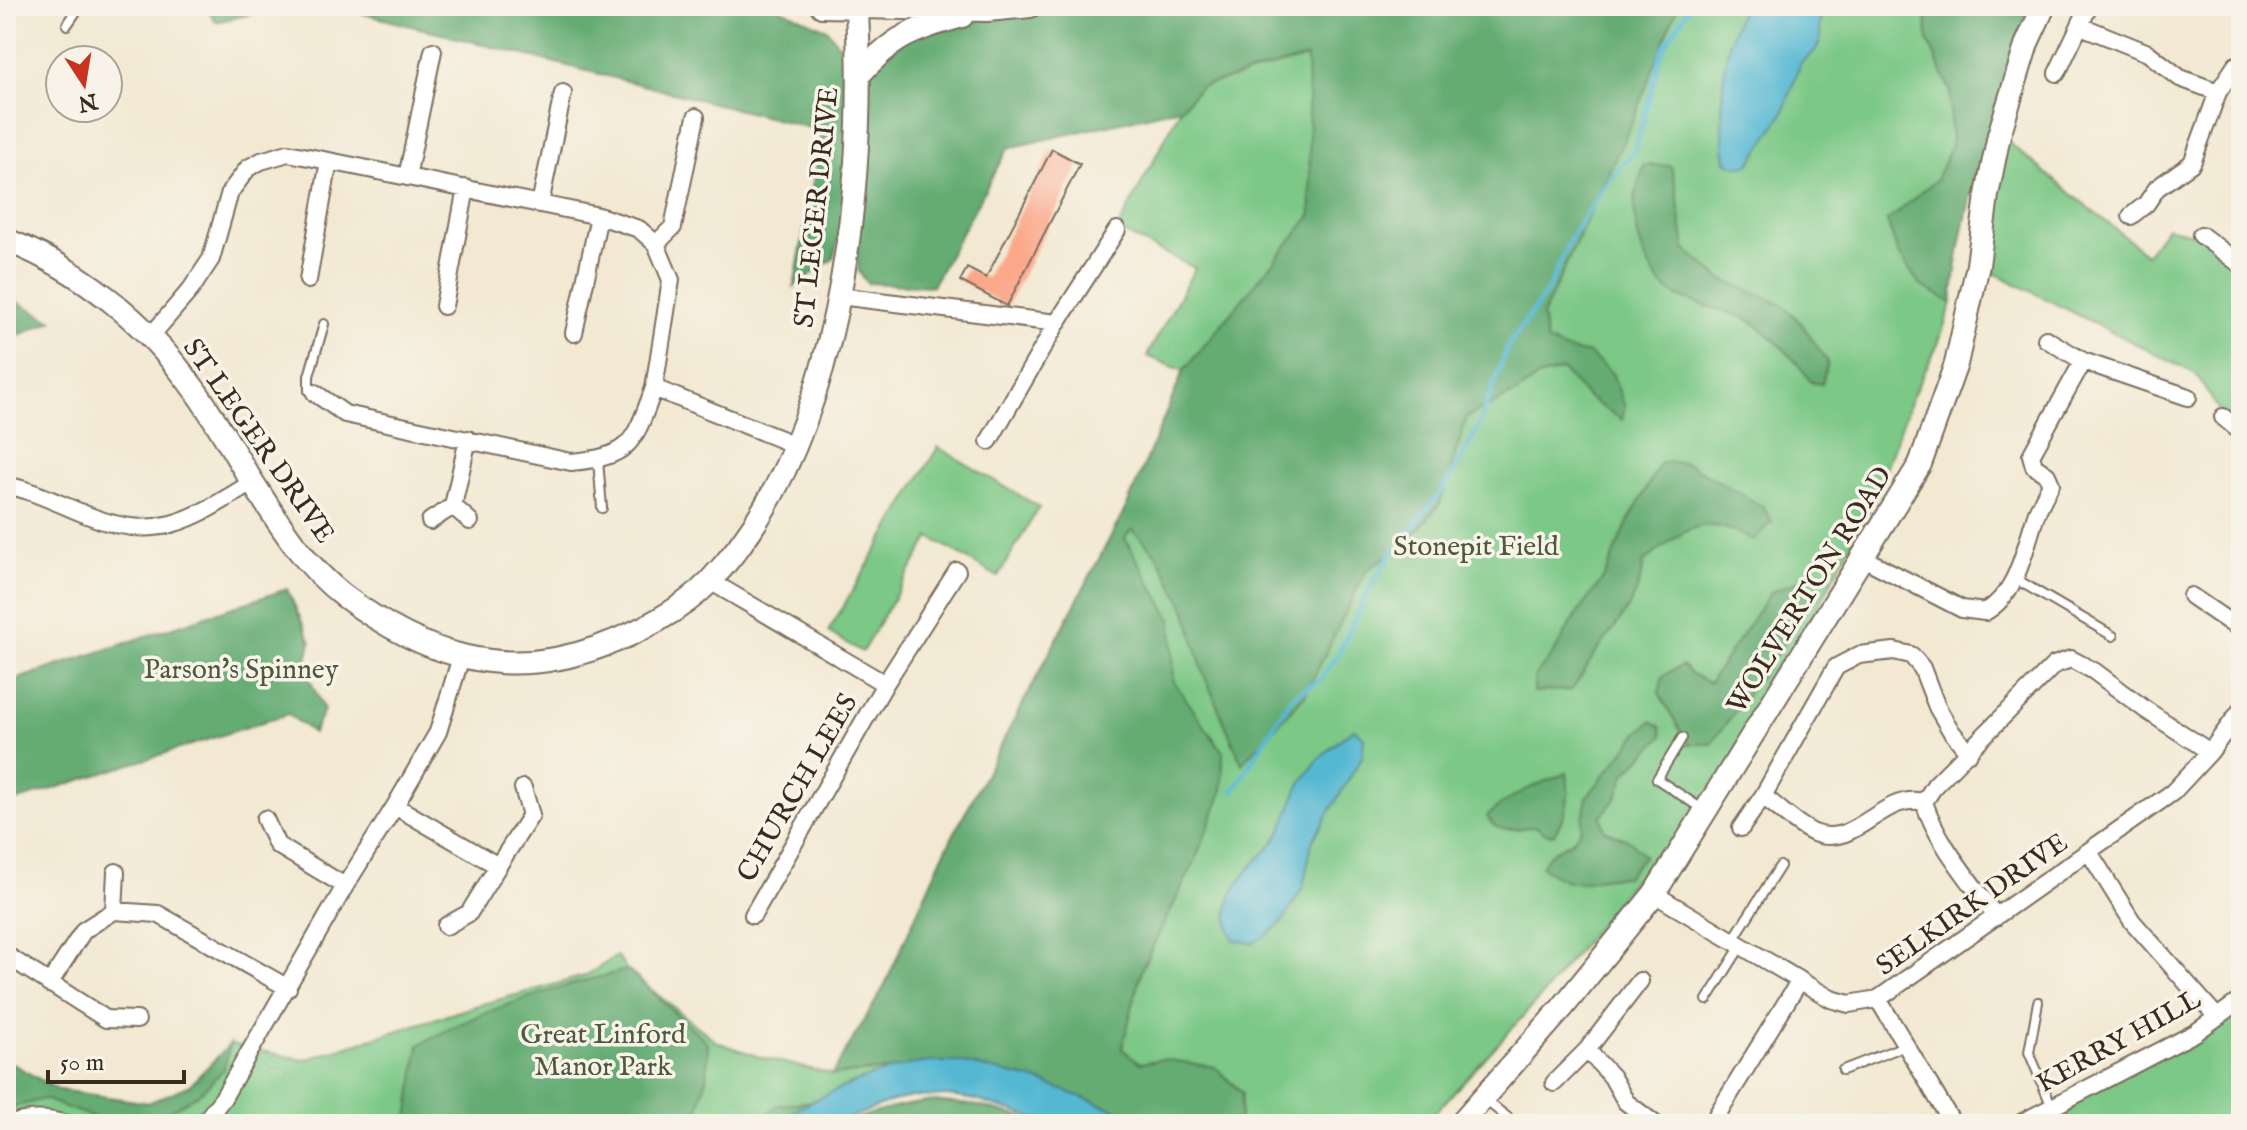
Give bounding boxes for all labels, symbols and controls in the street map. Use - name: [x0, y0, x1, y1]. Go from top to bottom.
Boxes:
- north arrow: [44, 44, 124, 124]
- street label: ST LEGER DRIVE: [787, 85, 848, 329]
- text: N: [76, 86, 101, 117]
- street label: ST LEGER DRIVE: [174, 332, 342, 551]
- street label: WOLVERTON ROAD: [1720, 460, 1901, 721]
- park label: Stonepit Field: [1393, 530, 1559, 565]
- park label: Parson's Spinney: [143, 653, 339, 688]
- street label: CHURCH LEES: [730, 688, 866, 889]
- street label: SELKIRK DRIVE: [1870, 826, 2075, 984]
- street label: KERRY HILL: [2031, 983, 2208, 1102]
- park label: Great Linford Manor Park: [520, 1018, 686, 1085]
- scale bar: [48, 1034, 184, 1084]
- text: 50 m: [60, 1048, 104, 1079]

